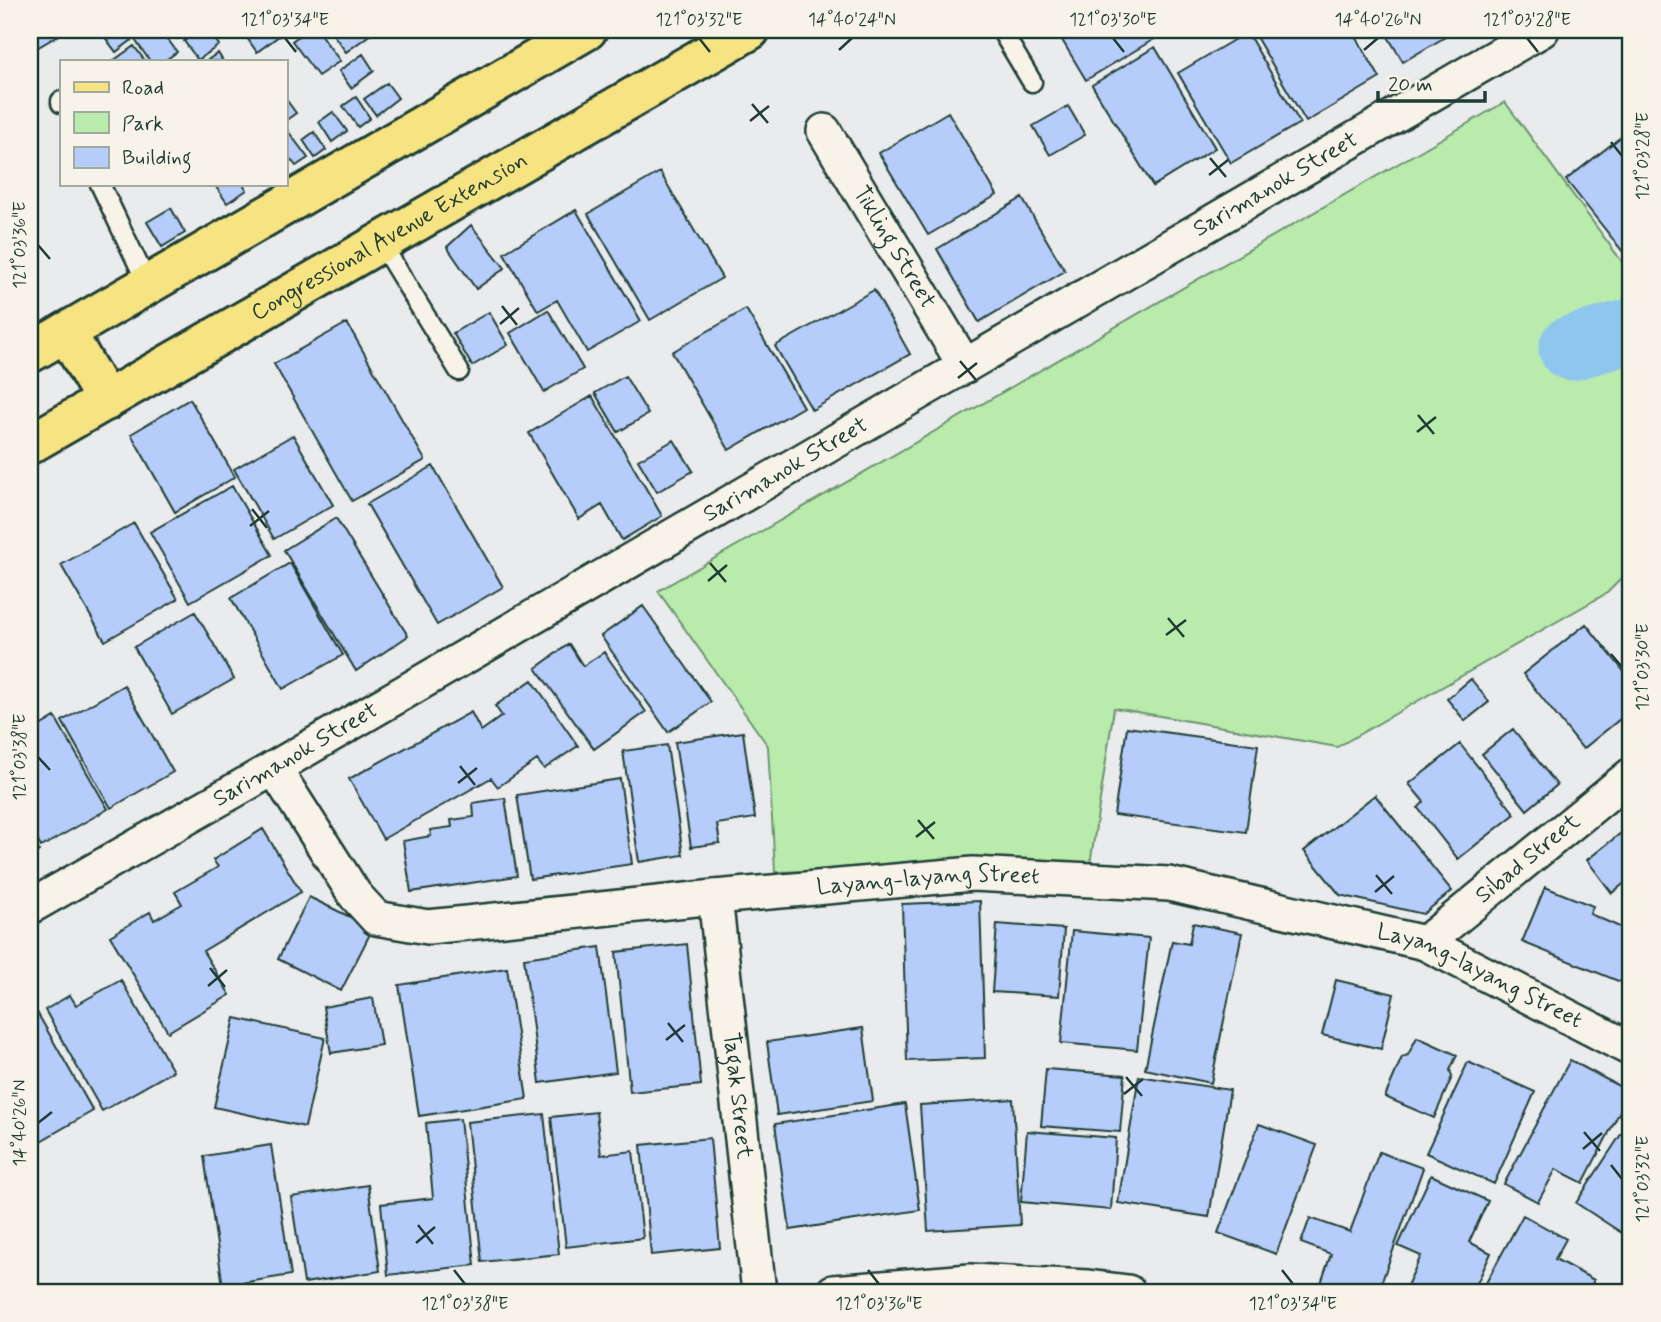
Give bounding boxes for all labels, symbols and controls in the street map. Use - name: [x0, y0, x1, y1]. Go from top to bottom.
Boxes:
- text: 121°03'34"E: [241, 8, 329, 32]
- text: 121°03'32"E: [656, 8, 742, 32]
- text: 14°40'24"N: [808, 8, 896, 32]
- text: 121°03'30"E: [1069, 8, 1157, 32]
- text: 14°40'26"N: [1335, 8, 1421, 32]
- text: 121°03'28"E: [1483, 8, 1571, 32]
- legend: [60, 60, 287, 186]
- scale bar: [1378, 60, 1484, 104]
- text: 20 m: [1388, 71, 1433, 99]
- text: Road: [122, 74, 164, 102]
- text: Park: [122, 110, 164, 138]
- text: 121°03'28"E: [1631, 112, 1655, 200]
- street label: Sarimanok Street: [1188, 125, 1364, 245]
- text: Building: [122, 144, 192, 174]
- street label: Congressional Avenue Extension: [246, 146, 534, 328]
- street label: Tikling Street: [846, 181, 942, 315]
- text: 121°03'36"E: [8, 201, 32, 289]
- street label: Sarimanok Street: [698, 410, 874, 530]
- text: 121°03'30"E: [1631, 623, 1655, 711]
- street label: Sarimanok Street: [208, 696, 384, 815]
- text: 121°03'38"E: [8, 713, 32, 801]
- street label: Sibad Street: [1469, 807, 1587, 911]
- street label: Layang-layang Street: [815, 859, 1040, 903]
- street label: Layang-layang Street: [1374, 917, 1587, 1036]
- street label: Tagak Street: [715, 1031, 759, 1161]
- text: 14°40'26"N: [8, 1080, 32, 1166]
- text: 121°03'32"E: [1631, 1136, 1655, 1222]
- text: 121°03'38"E: [421, 1292, 509, 1316]
- text: 121°03'36"E: [835, 1292, 923, 1316]
- text: 121°03'34"E: [1249, 1292, 1337, 1316]

